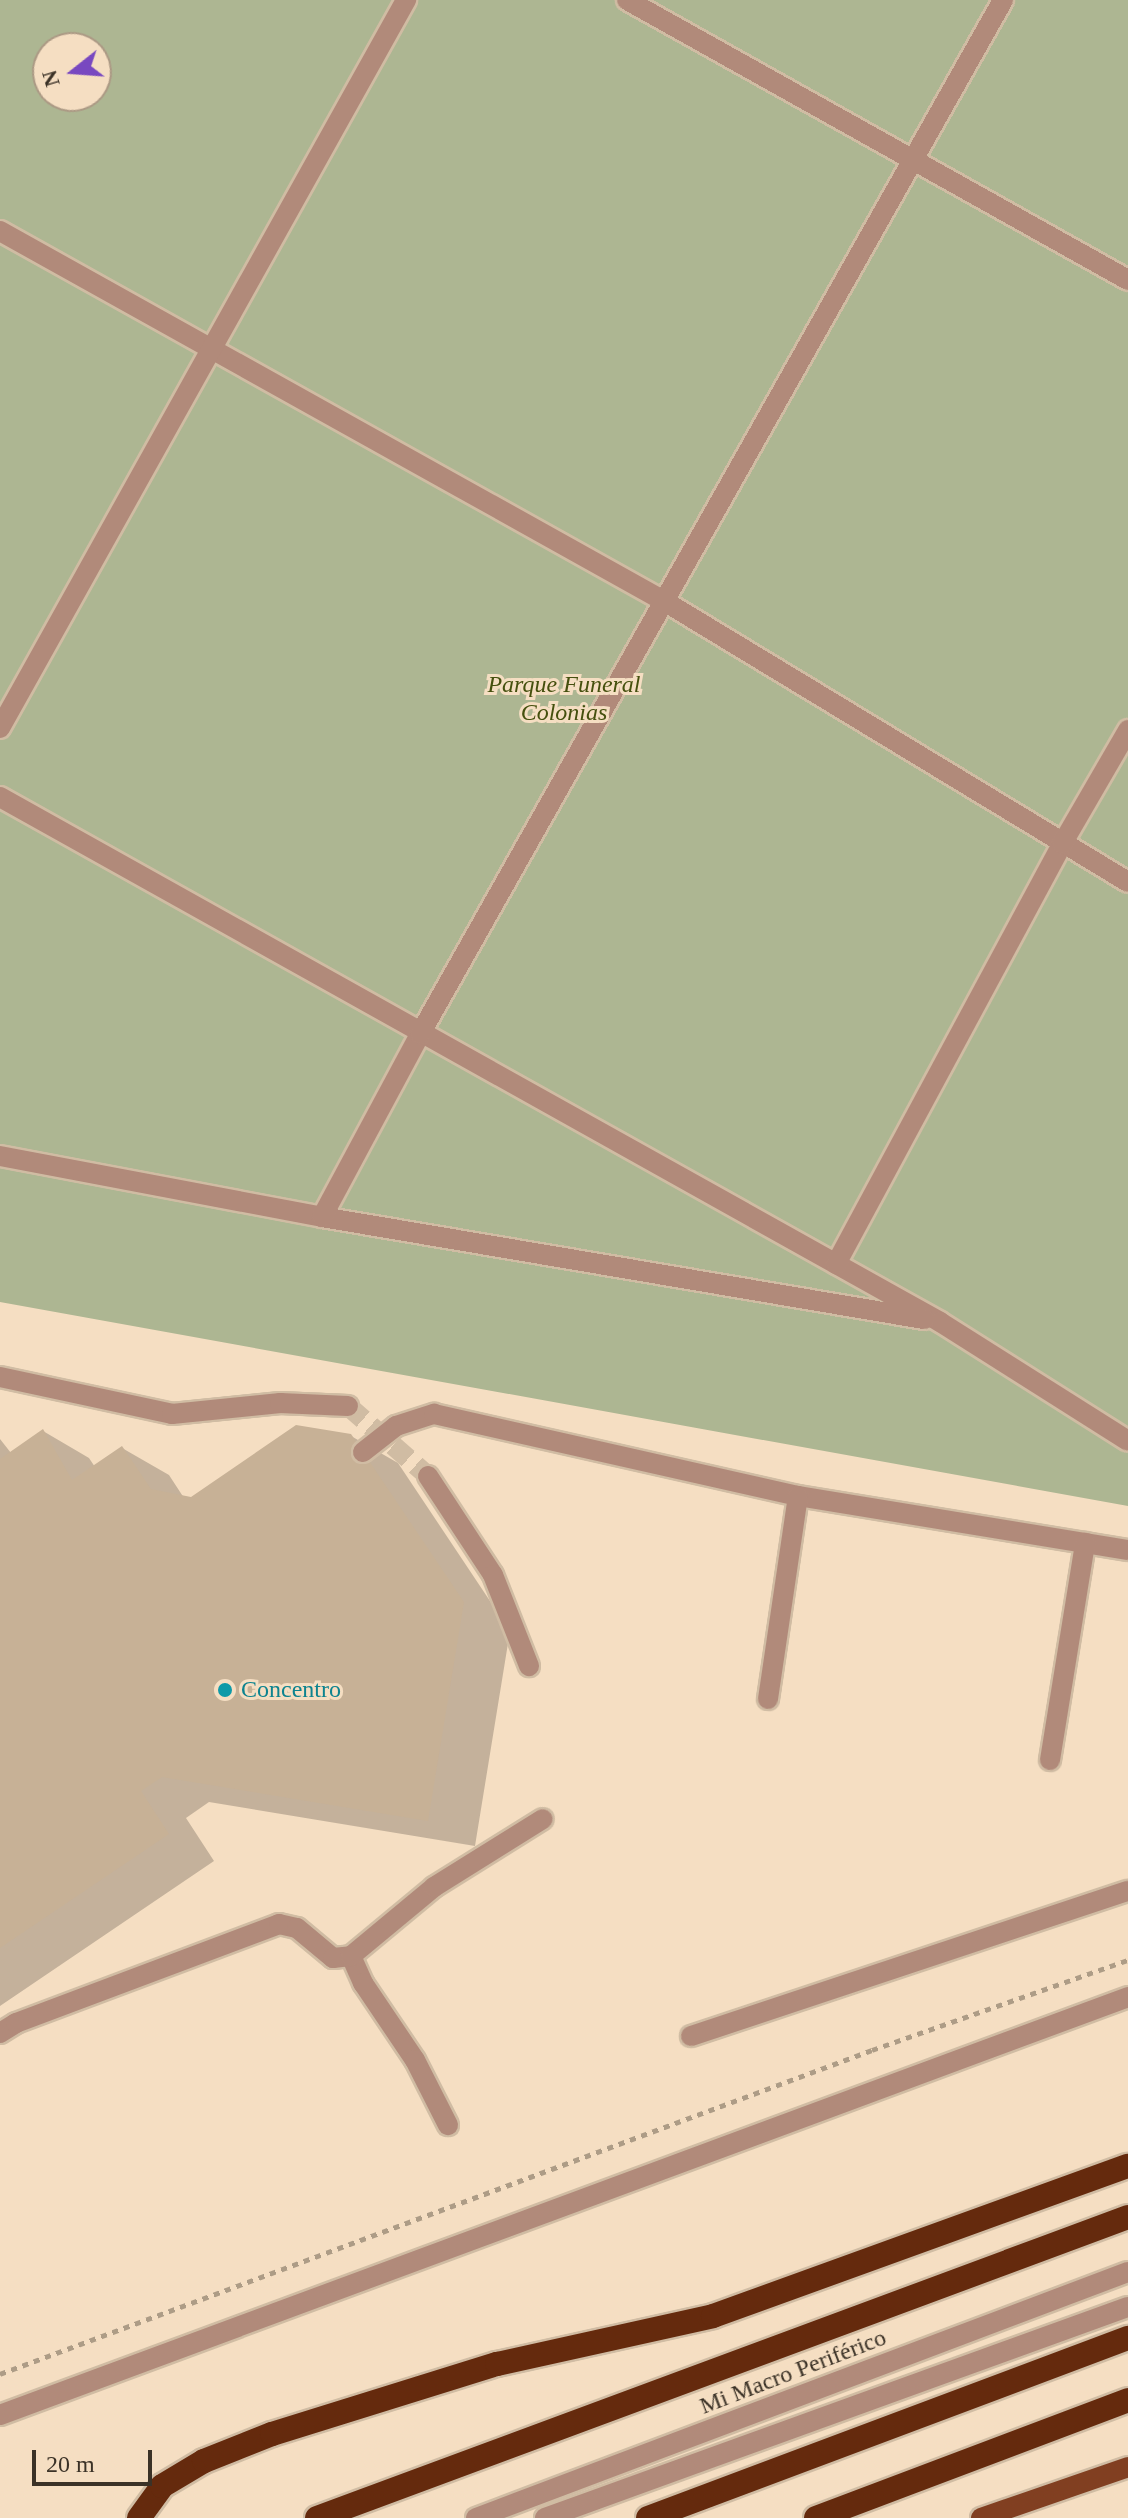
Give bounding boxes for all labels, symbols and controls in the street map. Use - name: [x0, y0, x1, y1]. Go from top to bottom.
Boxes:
- north arrow: [32, 32, 112, 112]
- text: N: [36, 67, 65, 90]
- park label: Parque Funeral Colonias: [487, 671, 641, 727]
- place label: Concentro: [241, 1676, 341, 1704]
- marker: Concentro: [216, 1681, 234, 1699]
- street label: Mi Macro Periférico: [696, 2323, 890, 2421]
- scale bar: [36, 2434, 156, 2484]
- text: 20 m: [46, 2451, 95, 2477]

